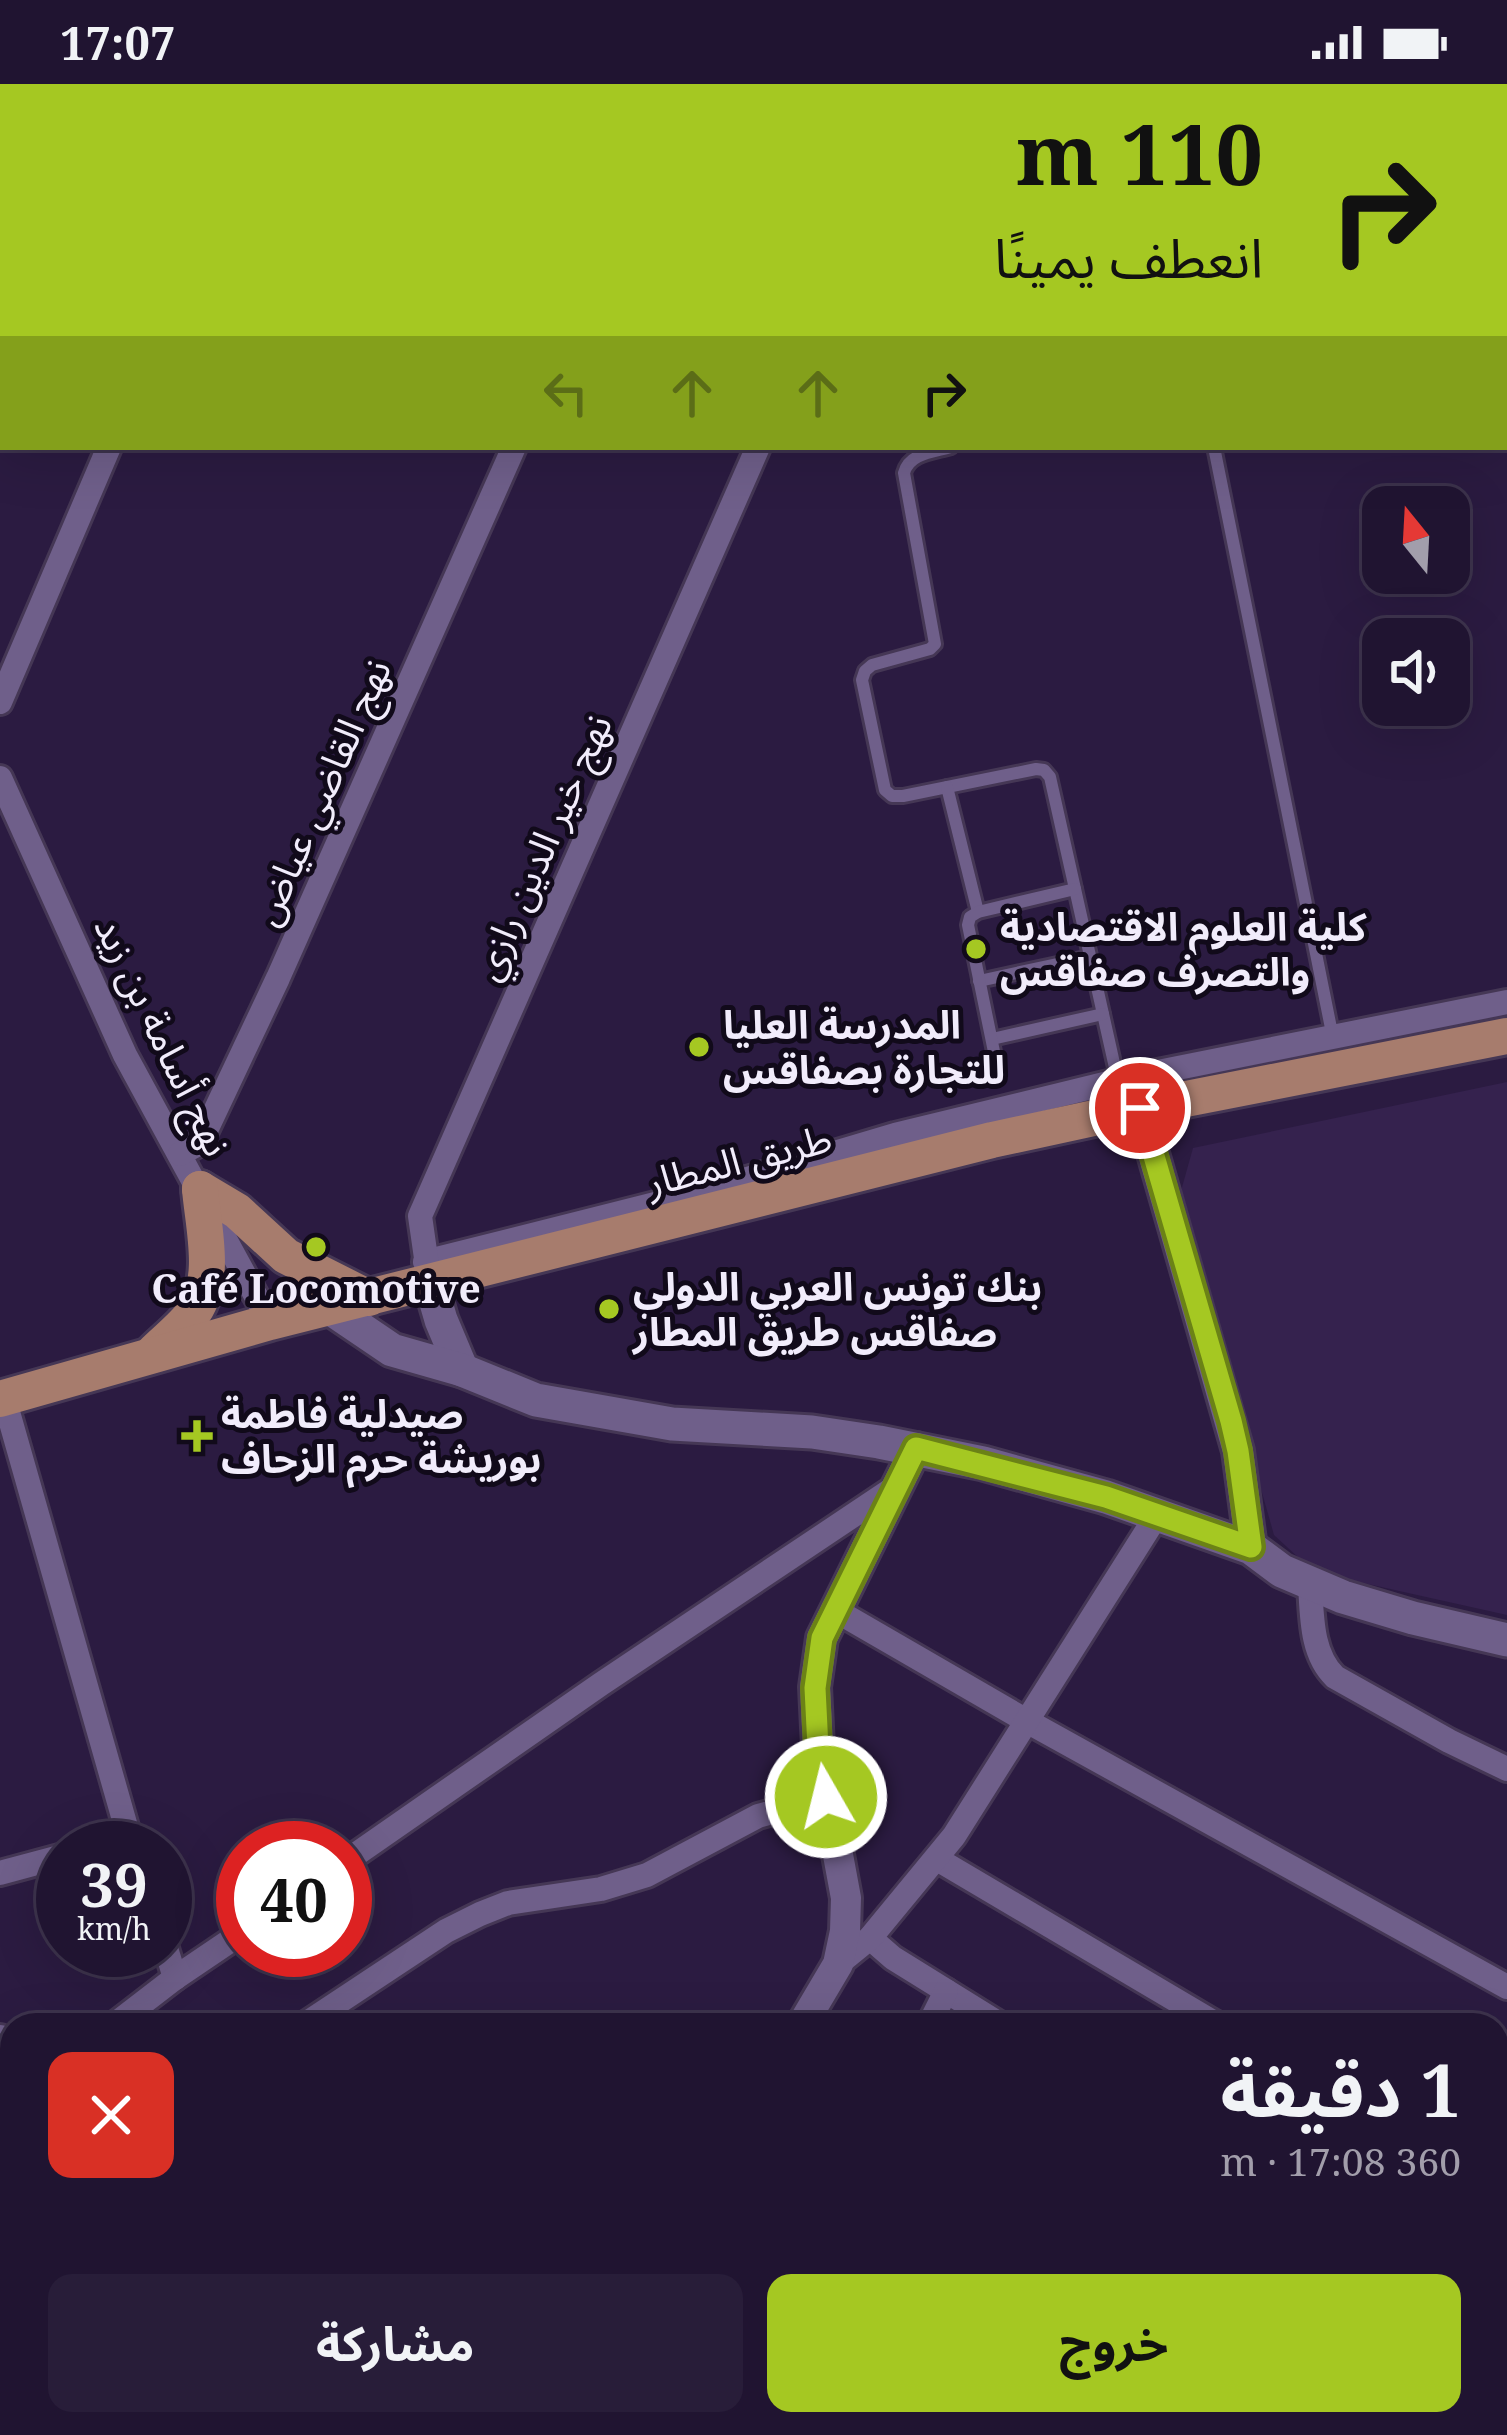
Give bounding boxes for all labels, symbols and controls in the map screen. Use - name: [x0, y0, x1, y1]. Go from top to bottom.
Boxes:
- text: 17:07: [60, 12, 175, 73]
- text: 110 m: [1016, 95, 1263, 210]
- icon: right: [1305, 132, 1461, 288]
- text: انعطف يمينًا: [994, 220, 1263, 294]
- icon: left: [533, 360, 599, 426]
- icon: ahead: [659, 360, 725, 426]
- icon: ahead: [785, 360, 851, 426]
- icon: right: [911, 360, 977, 426]
- north arrow: [1362, 486, 1470, 594]
- map controls: [1362, 486, 1470, 726]
- button: sound: [1362, 618, 1470, 726]
- street label: نهج القاضي عياض: [237, 650, 407, 935]
- street label: نهج خير الدين رازي: [458, 705, 628, 990]
- place label: كلية العلوم الاقتصادية والتصرف صفاقس: [1000, 899, 1368, 997]
- street label: نهج أسامة بن زيد: [79, 906, 245, 1166]
- marker: كلية العلوم الاقتصادية والتصرف صفاقس: [963, 936, 989, 962]
- place label: المدرسة العليا للتجارة بصفاقس: [723, 997, 1005, 1095]
- marker: المدرسة العليا للتجارة بصفاقس: [686, 1034, 712, 1060]
- pin: [1089, 1057, 1191, 1159]
- icon: arrive: [1107, 1075, 1173, 1141]
- street label: طريق المطار: [639, 1110, 837, 1207]
- marker: Café Locomotive: [303, 1234, 329, 1260]
- place label: بنك تونس العربي الدولي صفاقس طريق المطار: [631, 1259, 1042, 1357]
- place label: Café Locomotive: [151, 1261, 481, 1314]
- marker: بنك تونس العربي الدولي صفاقس طريق المطار: [596, 1296, 622, 1322]
- place label: صيدلية فاطمة بوريشة حرم الزحاف: [221, 1386, 541, 1489]
- marker: صيدلية فاطمة بوريشة حرم الزحاف: [184, 1423, 210, 1449]
- position arrow: [763, 1734, 889, 1860]
- speed limit sign: 40: [216, 1821, 372, 1977]
- text: 39: [80, 1843, 148, 1925]
- text: km/h: [77, 1908, 151, 1949]
- text: 1 دقيقة: [1220, 2040, 1461, 2138]
- button: close: [48, 2052, 174, 2178]
- text: 360 m · 17:08: [1220, 2134, 1461, 2187]
- button: مشاركة: [48, 2274, 743, 2412]
- button: خروج: [767, 2274, 1461, 2412]

